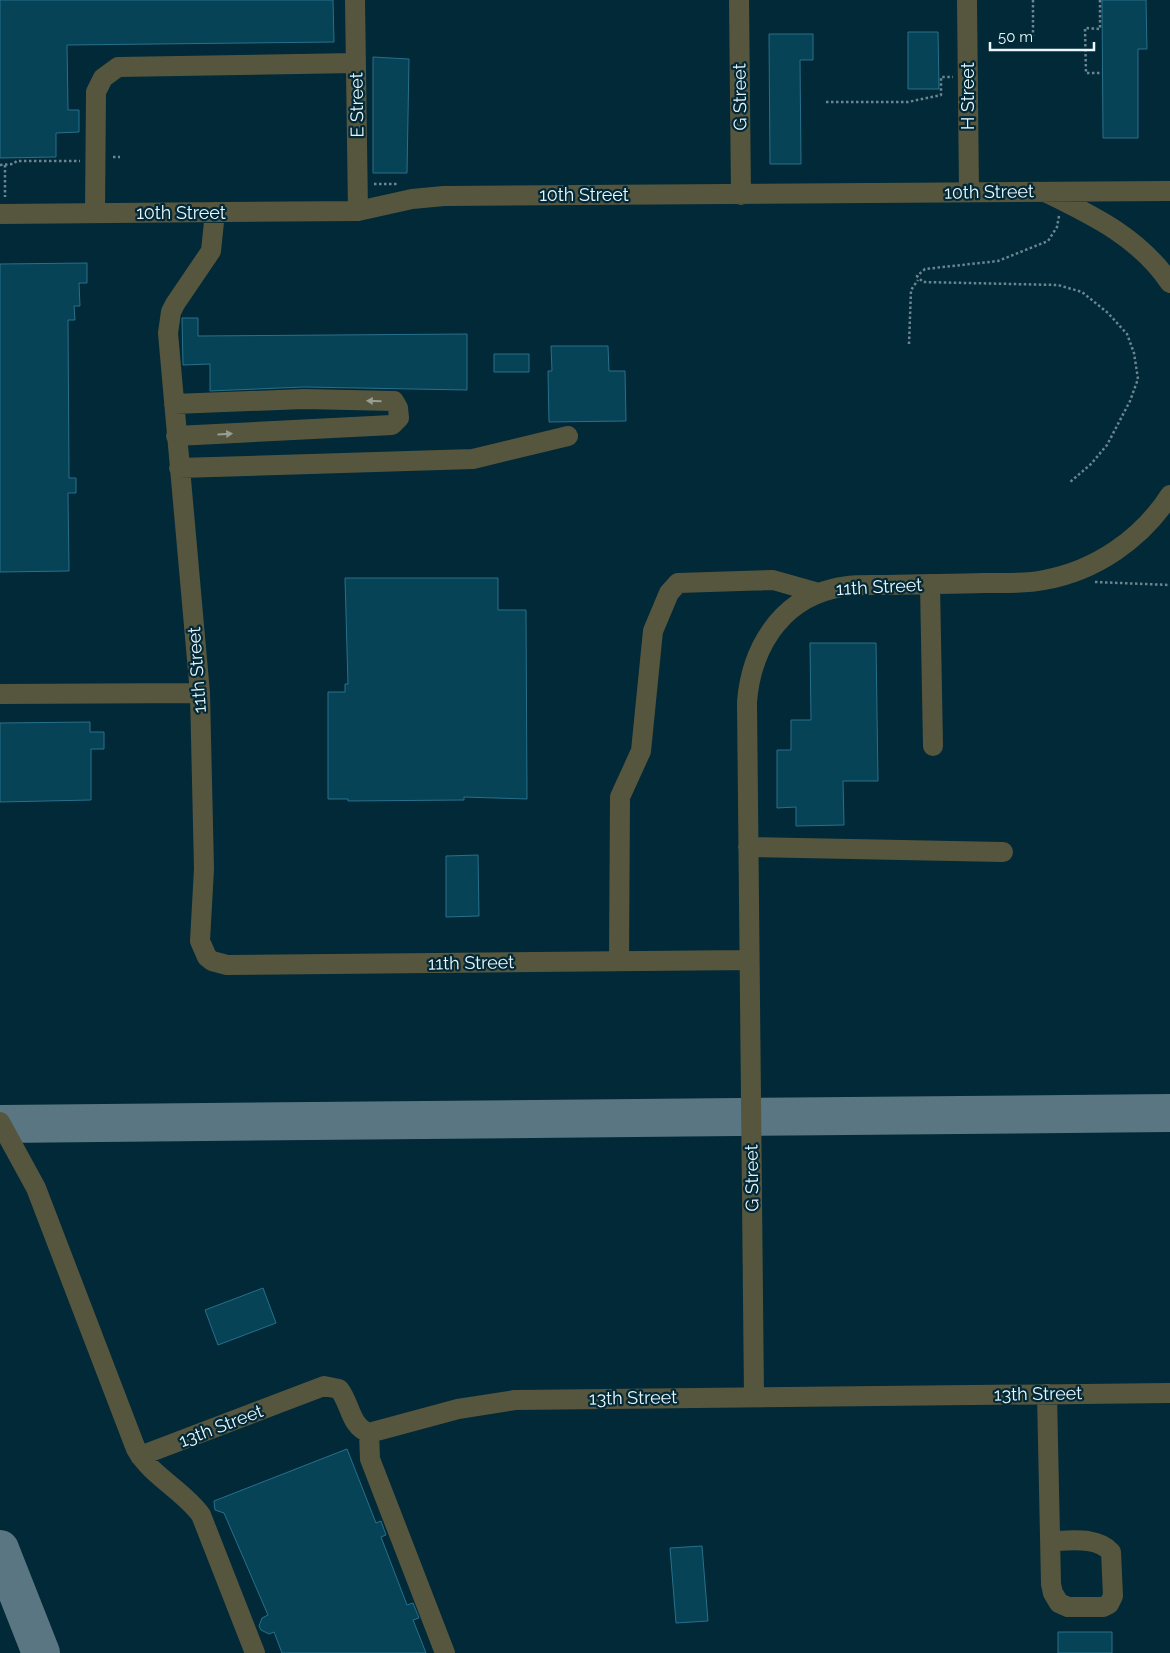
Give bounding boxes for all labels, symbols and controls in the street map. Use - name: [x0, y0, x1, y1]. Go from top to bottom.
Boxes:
- scale bar: [990, 20, 1094, 52]
- text: 50 m: [998, 28, 1033, 46]
- street label: H Street: [957, 62, 978, 130]
- street label: G Street: [728, 63, 751, 131]
- street label: E Street: [345, 72, 368, 138]
- street label: 10th Street: [944, 180, 1034, 203]
- street label: 10th Street: [539, 184, 629, 205]
- street label: 10th Street: [136, 202, 226, 223]
- one-way arrow: [366, 397, 382, 405]
- one-way arrow: [217, 429, 233, 437]
- street label: 11th Street: [835, 574, 923, 599]
- street label: 11th Street: [183, 626, 210, 714]
- street label: 11th Street: [428, 951, 514, 974]
- street label: G Street: [740, 1144, 763, 1212]
- street label: 13th Street: [994, 1382, 1082, 1405]
- street label: 13th Street: [589, 1386, 677, 1409]
- street label: 13th Street: [176, 1400, 266, 1451]

